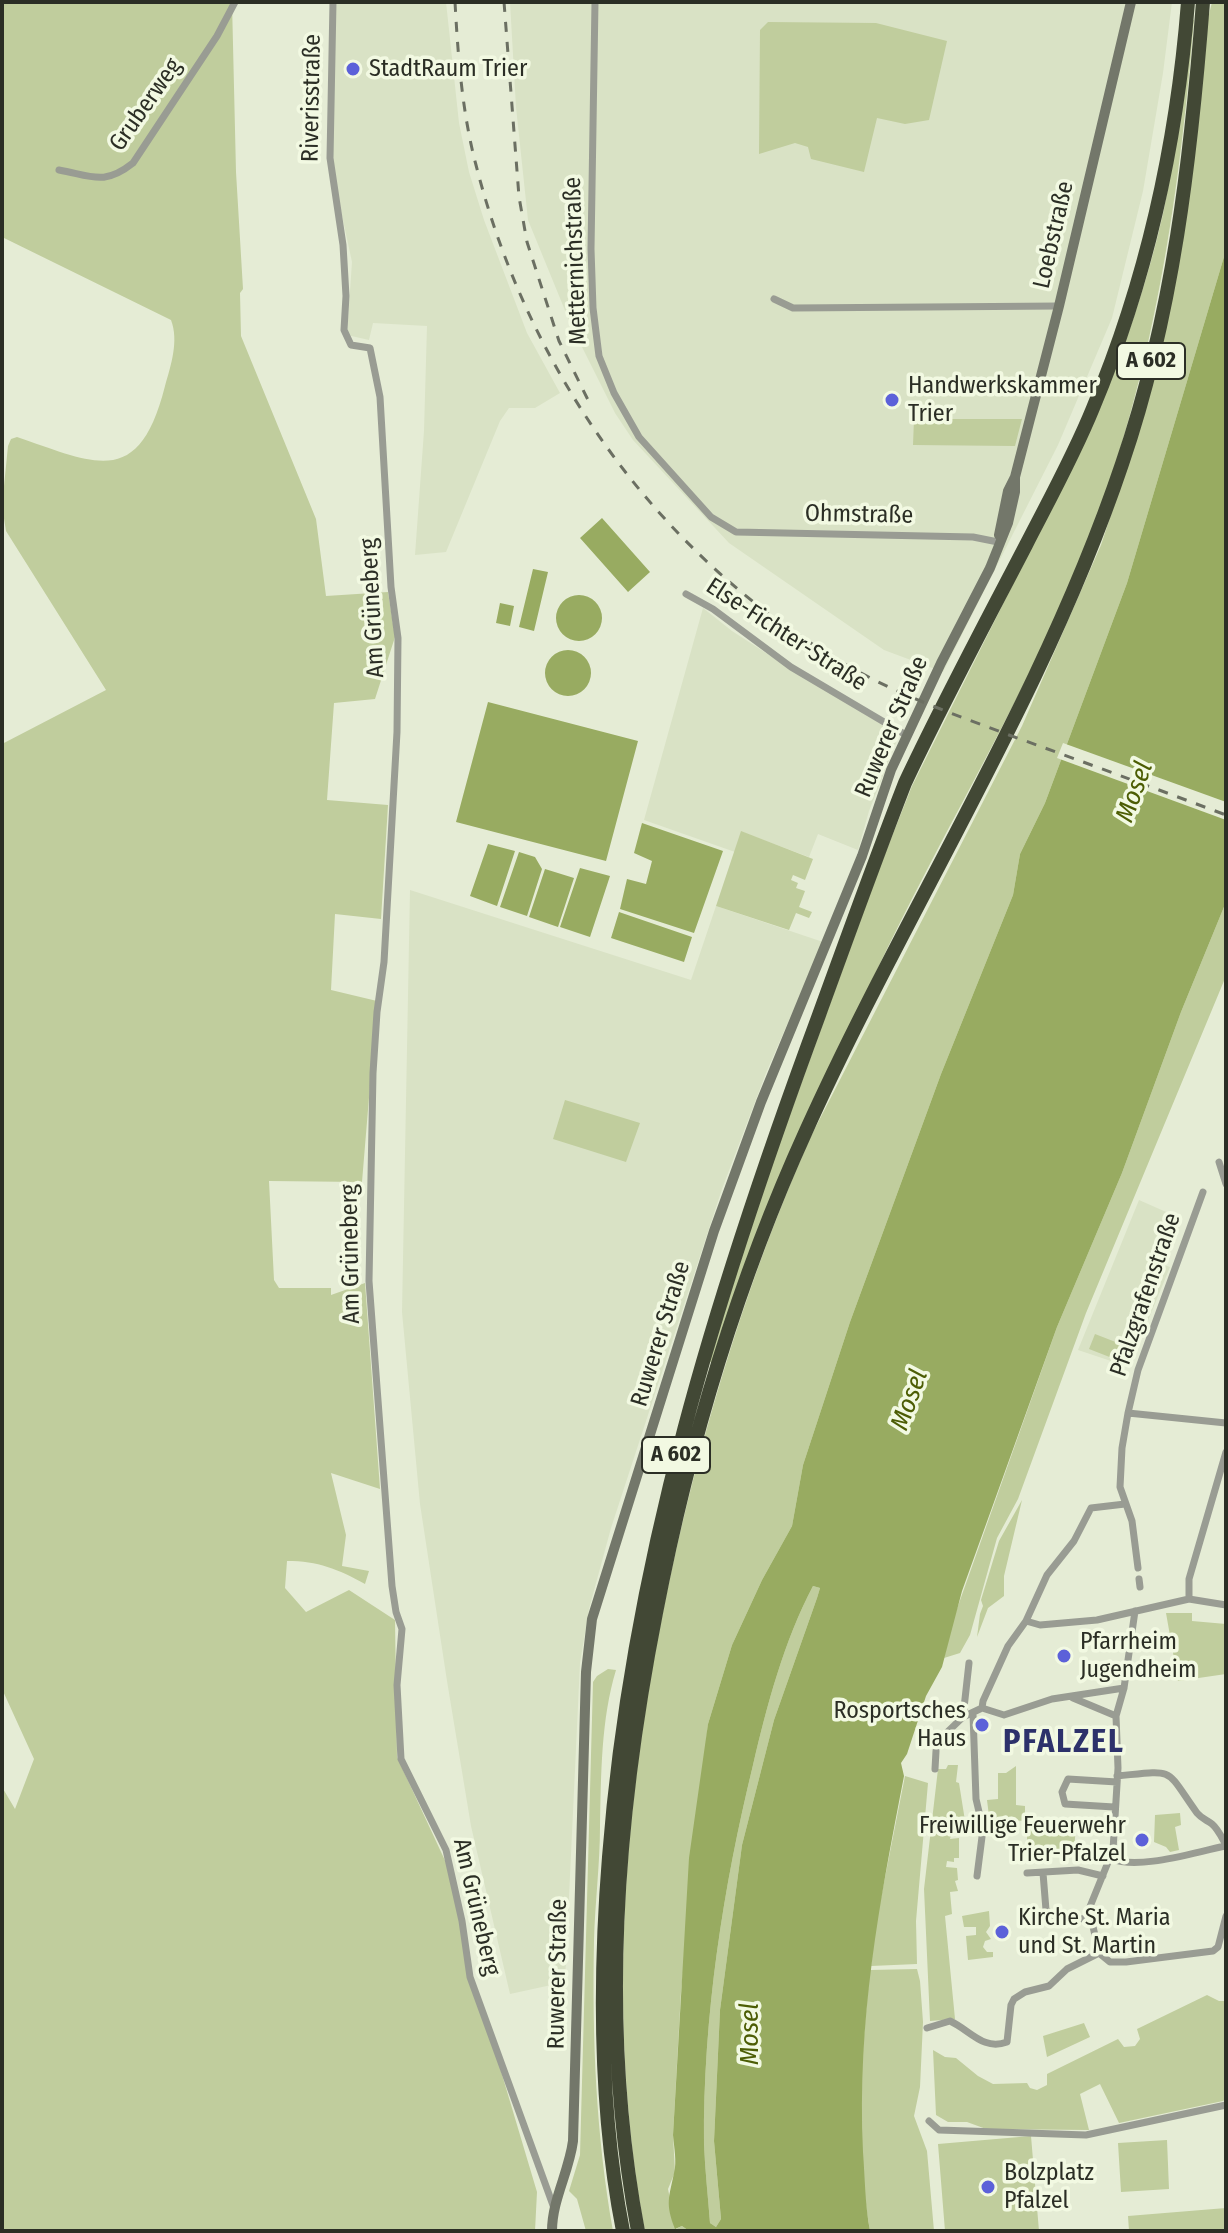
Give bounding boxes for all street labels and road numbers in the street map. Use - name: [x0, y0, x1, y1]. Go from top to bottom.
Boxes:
- street label: Riverisstraße: [296, 34, 328, 162]
- street label: Gruberweg: [104, 53, 188, 157]
- street label: Metternichstraße: [559, 176, 593, 346]
- street label: Loebstraße: [1028, 178, 1080, 292]
- road number: A 602: [1117, 343, 1185, 379]
- street label: Ohmstraße: [805, 500, 913, 530]
- street label: Am Grüneberg: [355, 537, 391, 679]
- street label: Else-Fichter-Straße: [700, 572, 872, 698]
- street label: Ruwerer Straße: [849, 652, 935, 802]
- street label: Am Grüneberg: [335, 1184, 367, 1324]
- street label: Pfalzgrafenstraße: [1105, 1209, 1187, 1381]
- street label: Ruwerer Straße: [625, 1258, 697, 1410]
- road number: A 602: [642, 1437, 710, 1473]
- street label: Am Grüneberg: [446, 1836, 506, 1978]
- street label: Ruwerer Straße: [542, 1898, 574, 2050]

